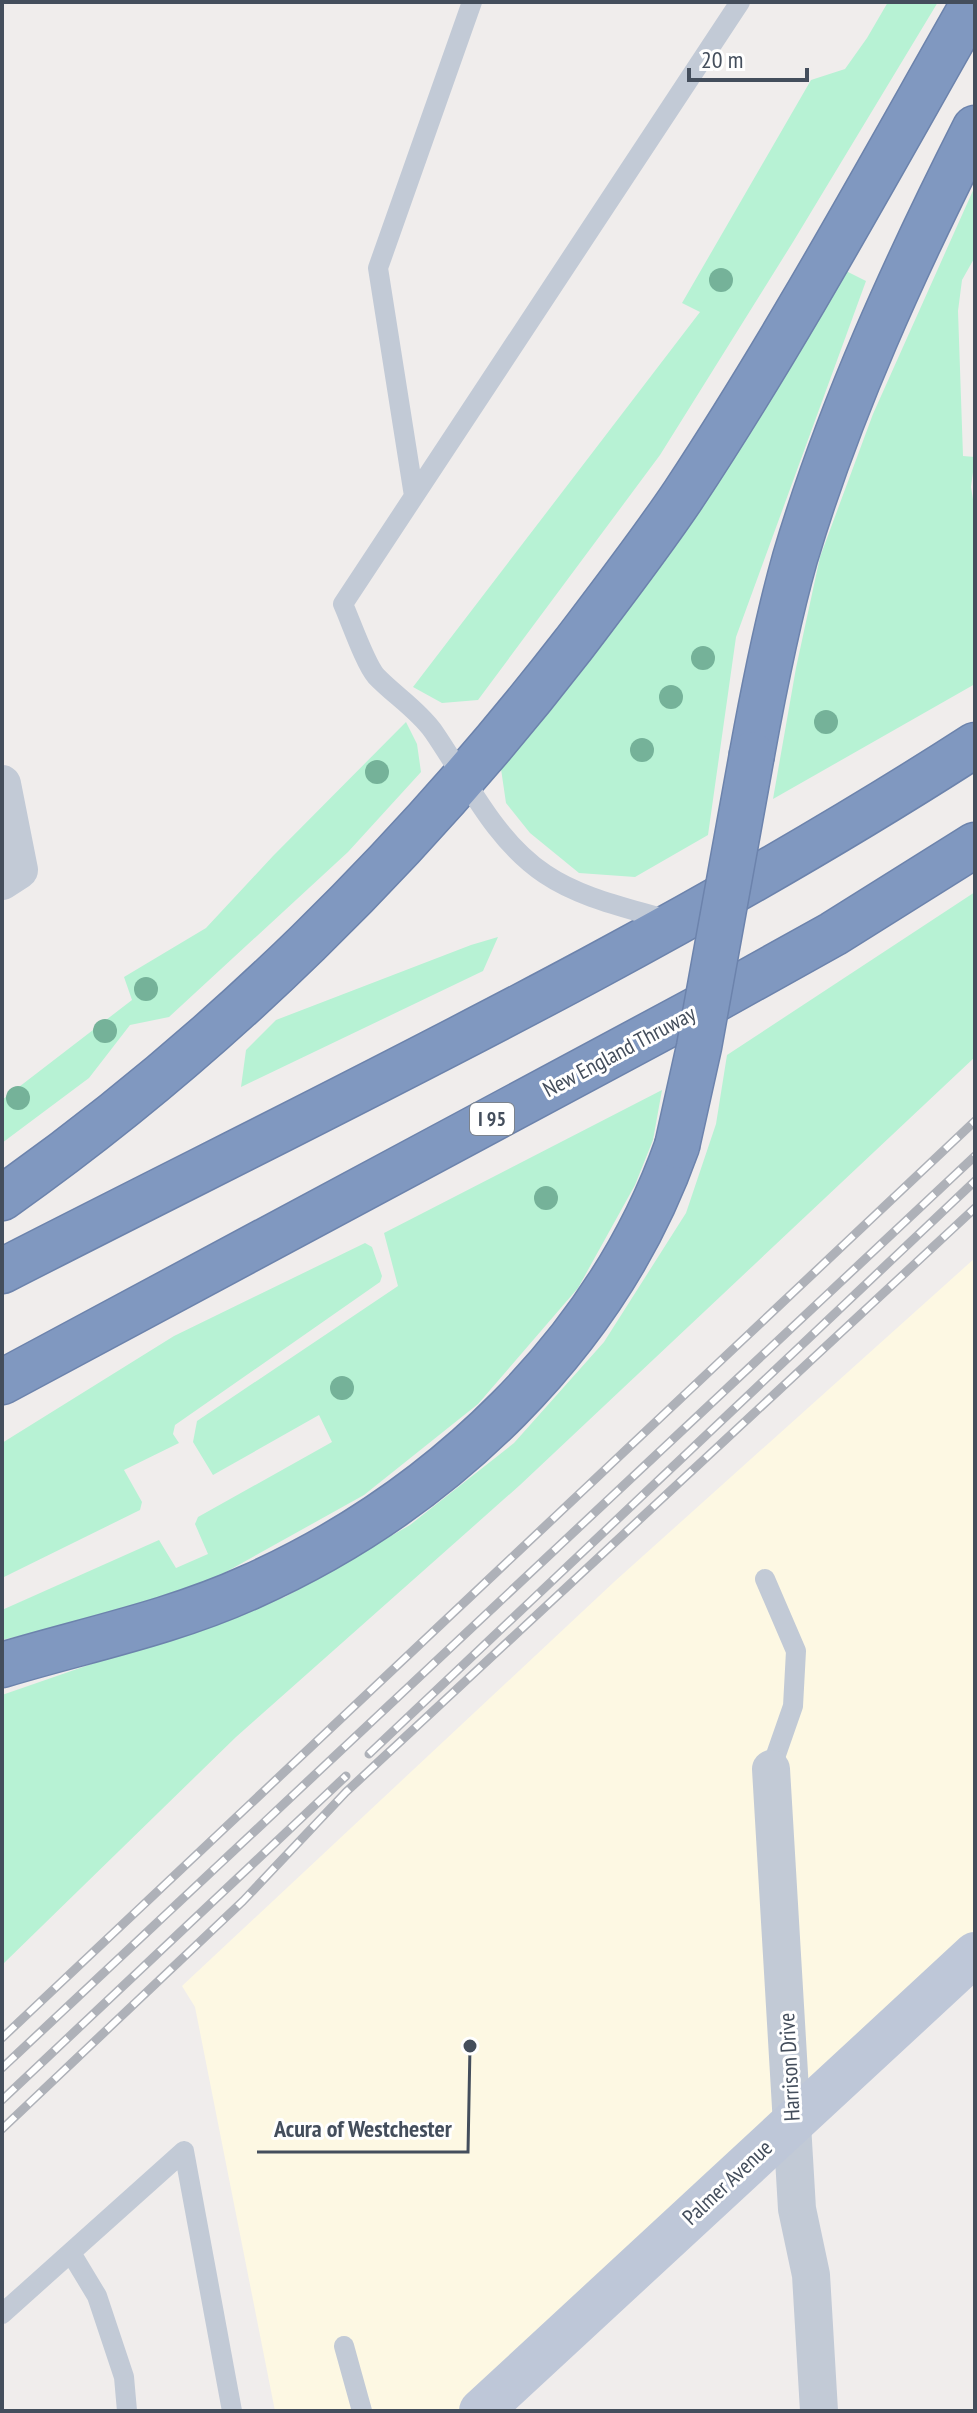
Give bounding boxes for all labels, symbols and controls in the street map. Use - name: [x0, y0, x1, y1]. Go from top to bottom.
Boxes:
- scale bar: [689, 32, 807, 82]
- text: 20 m: [701, 44, 743, 75]
- street label: New England Thruway: [538, 999, 701, 1103]
- road number: I 95: [470, 1103, 514, 1135]
- street label: Harrison Drive: [772, 2012, 806, 2122]
- callout: Acura of Westchester: [257, 2104, 468, 2152]
- text: Acura of Westchester: [273, 2113, 453, 2144]
- street label: Palmer Avenue: [676, 2133, 778, 2231]

